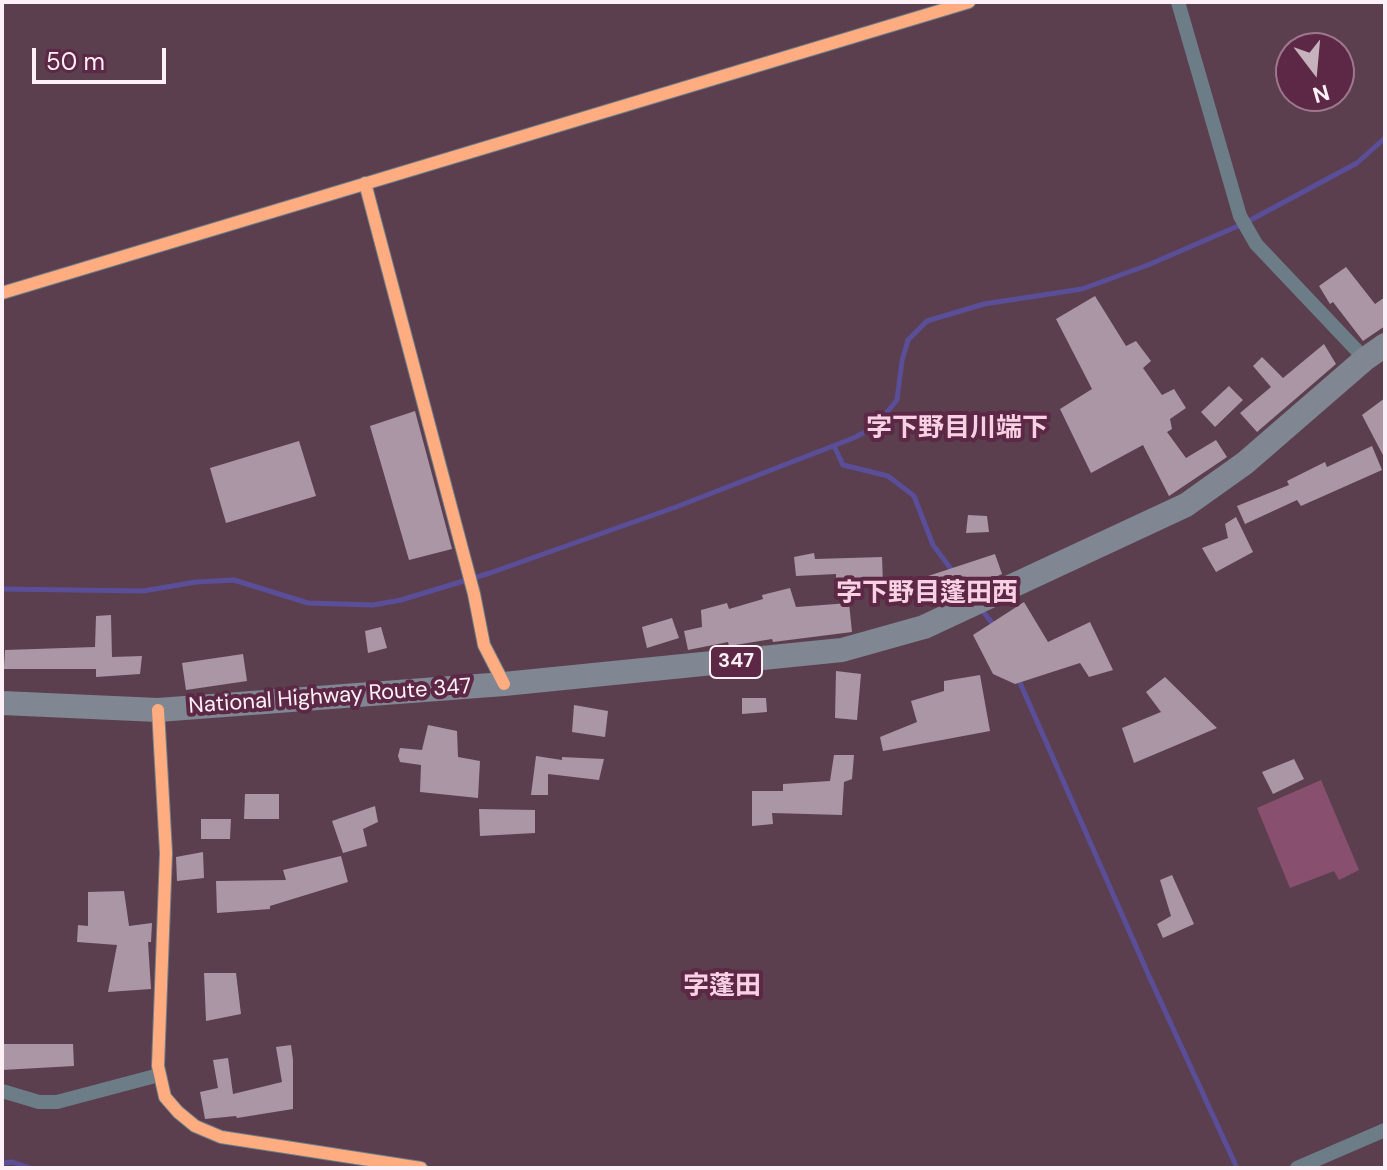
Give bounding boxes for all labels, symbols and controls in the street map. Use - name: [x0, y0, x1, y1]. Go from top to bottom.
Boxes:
- scale bar: [36, 32, 170, 82]
- north arrow: [1275, 32, 1355, 112]
- text: 50 m: [46, 46, 105, 77]
- text: N: [1310, 77, 1333, 110]
- district label: 字下野目川端下: [866, 413, 1048, 445]
- district label: 字下野目蓬田西: [836, 578, 1018, 610]
- road number: 347: [710, 646, 762, 678]
- street label: National Highway Route 347: [188, 674, 472, 720]
- district label: 字蓬田: [683, 971, 761, 1003]

